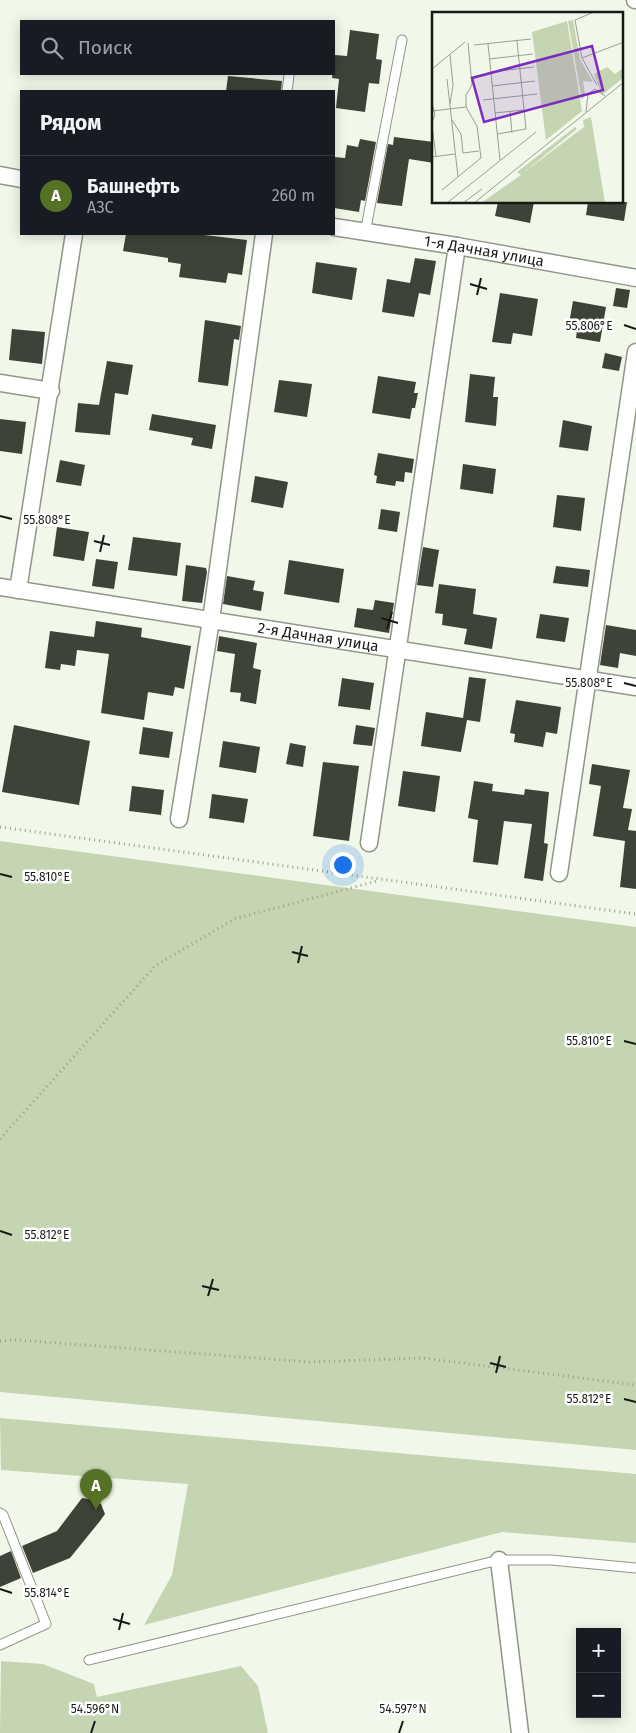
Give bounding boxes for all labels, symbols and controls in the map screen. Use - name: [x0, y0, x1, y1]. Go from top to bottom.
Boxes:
- inset map: [432, 12, 624, 204]
- search box: [20, 20, 335, 75]
- icon: search: [38, 34, 66, 62]
- text: Поиск: [78, 36, 132, 59]
- text: Рядом: [40, 110, 101, 136]
- text: Башнефть: [87, 175, 180, 198]
- text: A: [51, 186, 61, 205]
- text: 260 m: [272, 186, 315, 205]
- text: АЗС: [87, 198, 113, 217]
- street label: 1-я Дачная улица: [423, 232, 545, 270]
- text: 55.806°E: [565, 319, 613, 333]
- text: 55.808°E: [23, 513, 71, 527]
- street label: 2-я Дачная улица: [256, 619, 380, 655]
- text: 55.808°E: [565, 676, 613, 690]
- your location: [330, 852, 356, 878]
- text: 55.810°E: [24, 870, 70, 884]
- text: 55.810°E: [566, 1034, 612, 1048]
- text: 55.812°E: [25, 1228, 69, 1242]
- text: 55.812°E: [567, 1392, 611, 1406]
- pin: A: [80, 1469, 112, 1510]
- text: 55.814°E: [24, 1586, 70, 1600]
- map controls: [576, 1628, 621, 1718]
- button: +: [576, 1628, 621, 1673]
- button: −: [576, 1673, 621, 1718]
- text: 54.596°N: [71, 1702, 119, 1716]
- text: 54.597°N: [379, 1702, 427, 1716]

